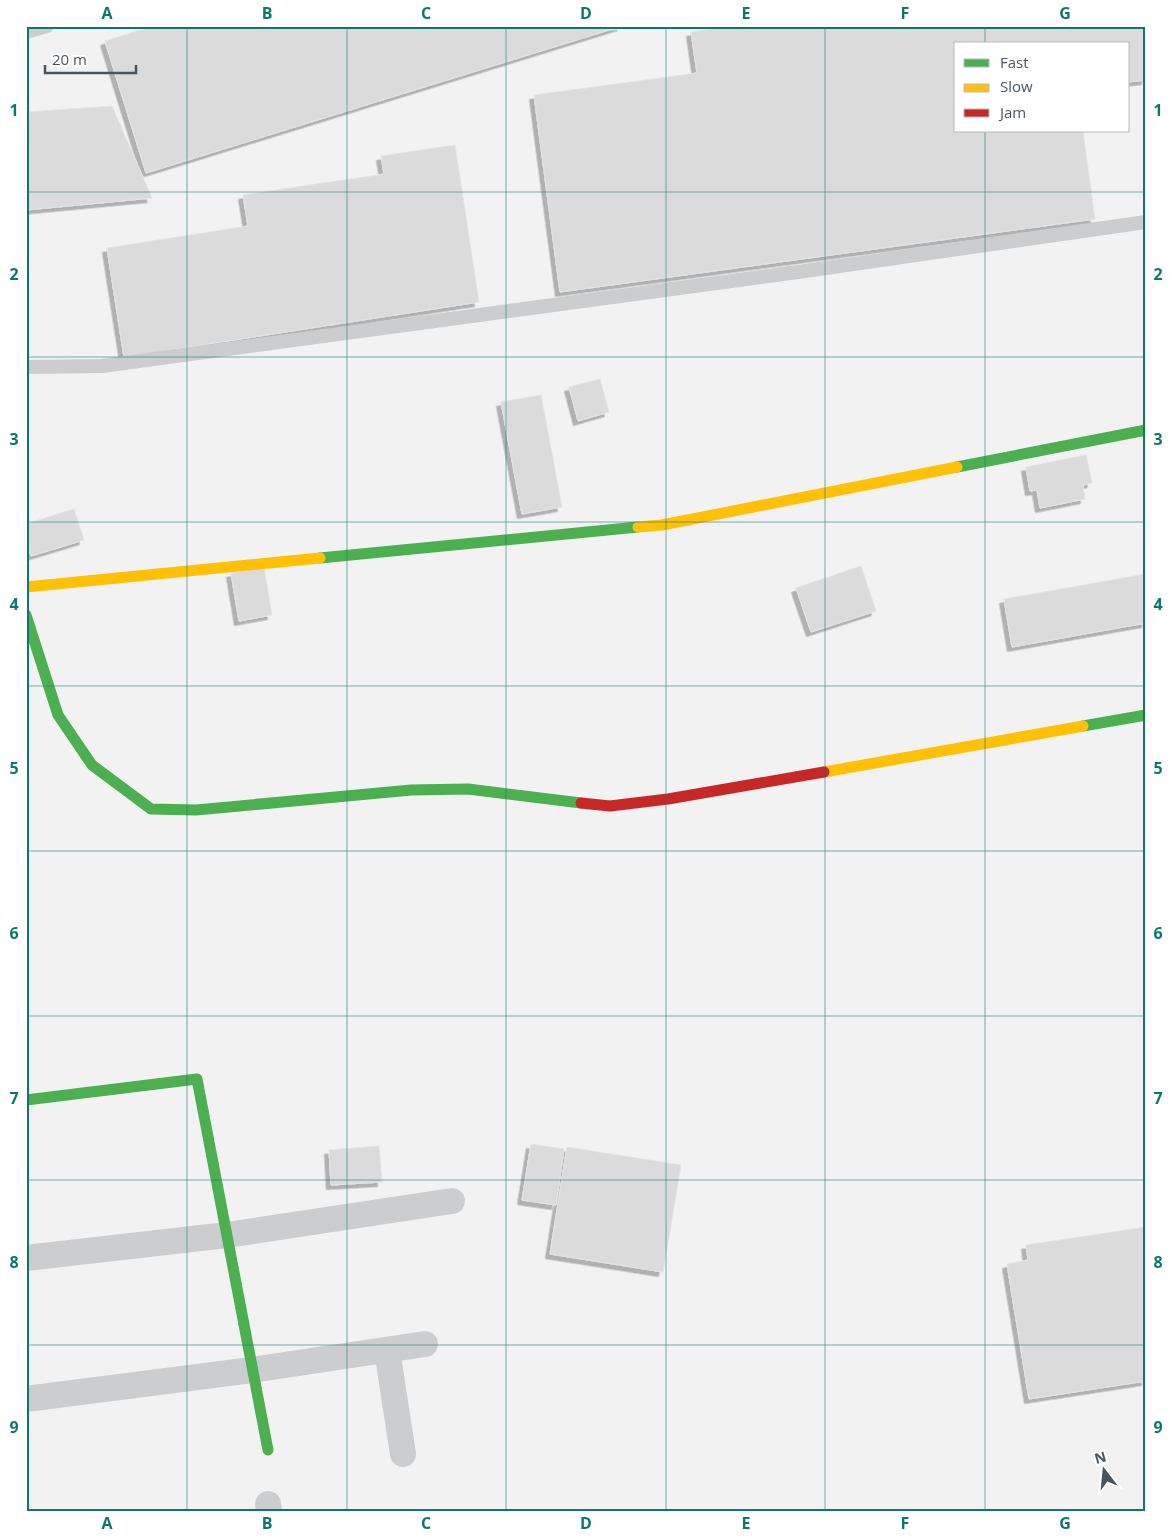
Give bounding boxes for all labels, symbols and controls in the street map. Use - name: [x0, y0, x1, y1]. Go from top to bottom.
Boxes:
- text: A: [101, 2, 113, 24]
- text: B: [262, 2, 272, 24]
- text: C: [421, 2, 431, 24]
- text: D: [580, 2, 592, 24]
- text: E: [742, 2, 751, 24]
- text: F: [901, 2, 909, 24]
- text: G: [1059, 2, 1071, 24]
- scale bar: [45, 42, 136, 74]
- legend: [954, 42, 1130, 132]
- text: 20 m: [52, 49, 87, 69]
- text: Fast: [1000, 52, 1029, 72]
- text: Slow: [1000, 76, 1033, 96]
- text: 1: [9, 99, 19, 121]
- text: 1: [1153, 99, 1163, 121]
- text: Jam: [998, 102, 1026, 122]
- text: 2: [9, 263, 19, 285]
- text: 2: [1153, 263, 1163, 285]
- text: 3: [9, 428, 19, 450]
- text: 3: [1153, 428, 1163, 450]
- text: 4: [9, 593, 19, 615]
- text: 4: [1153, 593, 1163, 615]
- text: 5: [9, 757, 19, 779]
- text: 5: [1153, 757, 1163, 779]
- text: 6: [9, 922, 19, 944]
- text: 6: [1153, 922, 1163, 944]
- text: 7: [9, 1087, 19, 1109]
- text: 7: [1153, 1087, 1163, 1109]
- text: 8: [9, 1251, 19, 1273]
- text: 8: [1153, 1251, 1163, 1273]
- text: 9: [9, 1416, 19, 1438]
- text: 9: [1153, 1416, 1163, 1438]
- north arrow: [1080, 1444, 1130, 1494]
- text: N: [1092, 1446, 1108, 1468]
- text: A: [101, 1512, 113, 1534]
- text: B: [262, 1512, 272, 1534]
- text: C: [421, 1512, 431, 1534]
- text: D: [580, 1512, 592, 1534]
- text: E: [742, 1512, 751, 1534]
- text: F: [901, 1512, 909, 1534]
- text: G: [1059, 1512, 1071, 1534]

